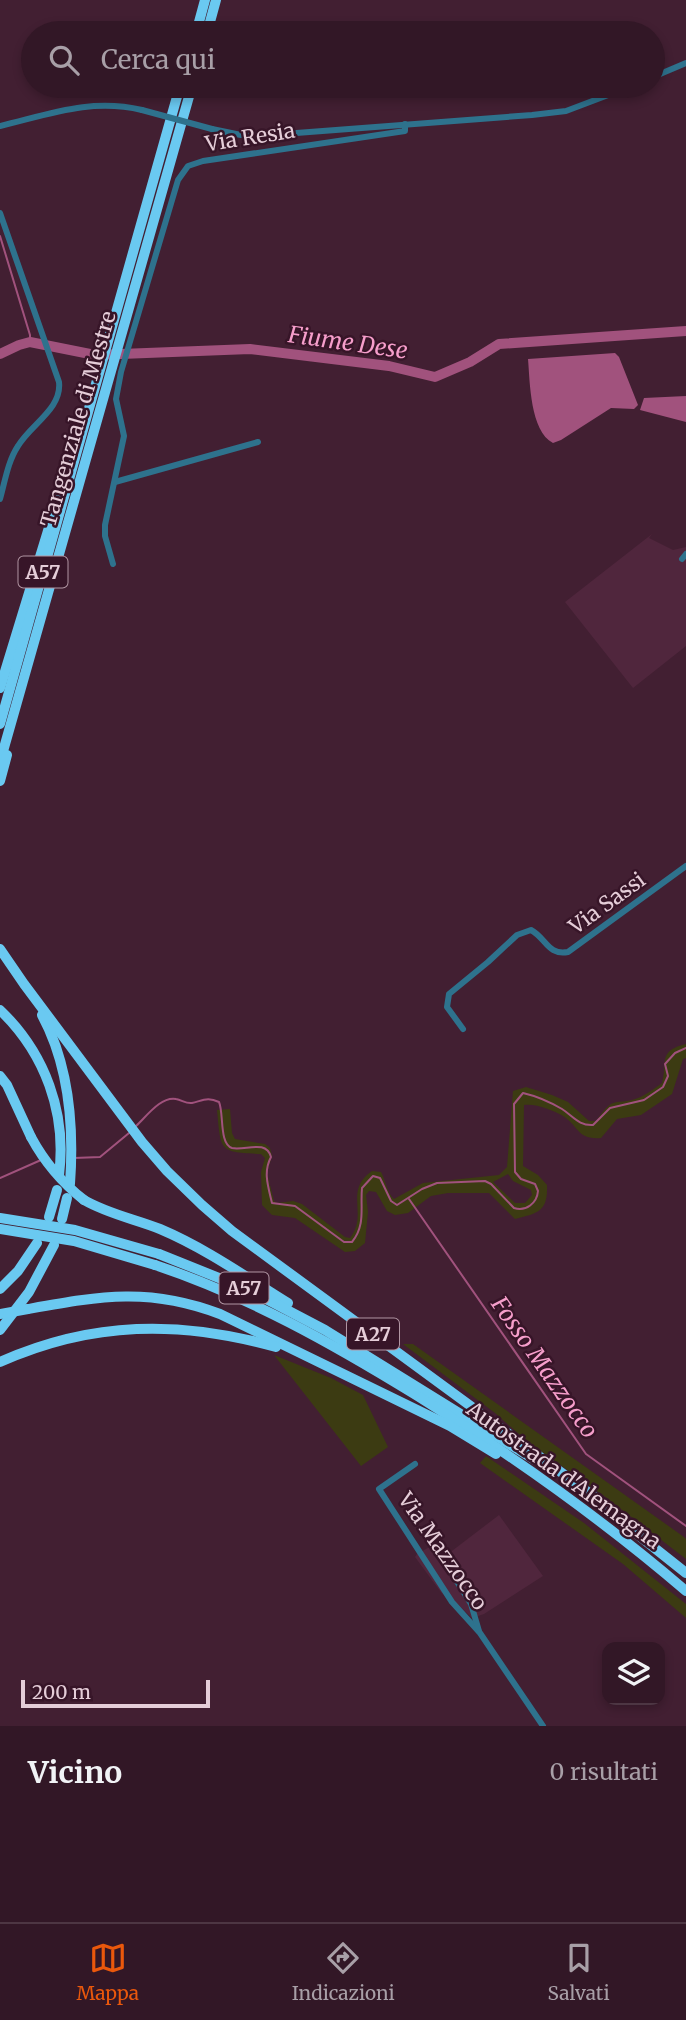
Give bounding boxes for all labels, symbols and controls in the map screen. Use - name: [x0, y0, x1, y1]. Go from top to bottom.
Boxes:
- search box: [21, 21, 665, 98]
- icon: search: [45, 41, 83, 79]
- text: Cerca qui: [101, 43, 215, 76]
- street label: Via Resia: [202, 117, 297, 158]
- street label: Tangenziale di Mestre: [34, 308, 122, 530]
- water label: Fiume Dese: [285, 319, 410, 365]
- road number: A57: [19, 556, 68, 587]
- street label: Via Sassi: [563, 866, 651, 940]
- road number: A57: [219, 1272, 268, 1304]
- water label: Fosso Mazzocco: [485, 1290, 605, 1443]
- road number: A27: [347, 1318, 399, 1350]
- street label: Autostrada d'Alemagna: [461, 1395, 667, 1555]
- street label: Via Mazzocco: [392, 1486, 494, 1615]
- map controls: [602, 1642, 665, 1705]
- button: layers: [602, 1642, 665, 1705]
- scale bar: [21, 1677, 210, 1709]
- text: 200 m: [32, 1680, 91, 1704]
- text: Vicino: [28, 1753, 122, 1791]
- text: 0 risultati: [550, 1757, 658, 1786]
- tab: Mappa: [76, 1939, 139, 2005]
- tab: Indicazioni: [292, 1939, 395, 2005]
- tab: Salvati: [548, 1939, 610, 2005]

